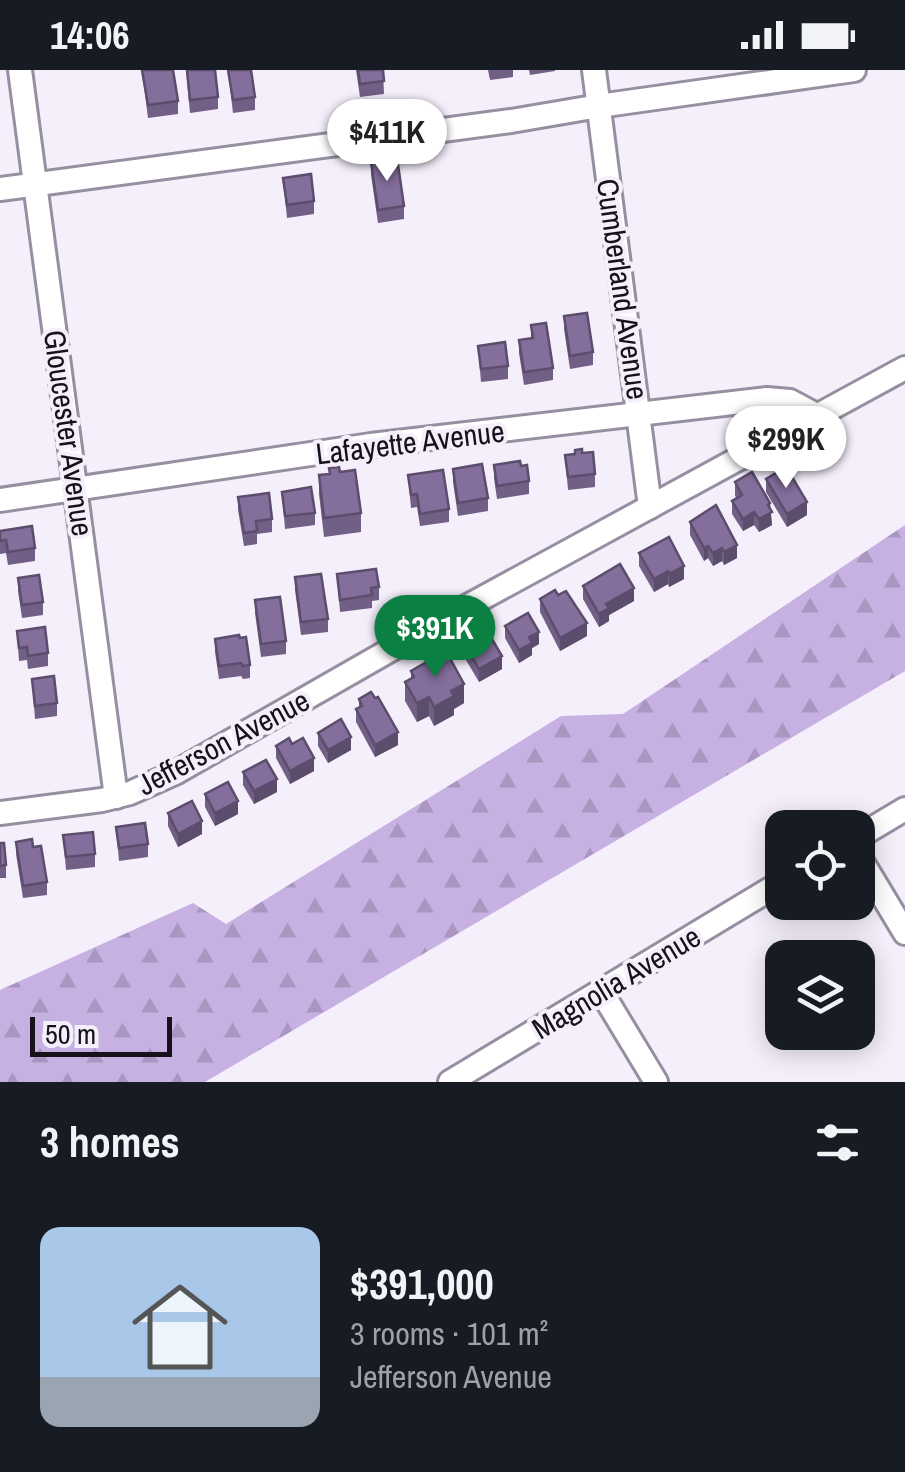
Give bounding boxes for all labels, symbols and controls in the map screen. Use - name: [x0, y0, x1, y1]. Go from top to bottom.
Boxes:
- text: 14:06: [50, 10, 130, 61]
- pin: $411K: [317, 99, 457, 184]
- text: $411K: [349, 110, 425, 153]
- street label: Cumberland Avenue: [588, 176, 658, 402]
- street label: Gloucester Avenue: [35, 327, 103, 539]
- pin: $299K: [716, 406, 856, 491]
- street label: Lafayette Avenue: [313, 411, 507, 473]
- text: $299K: [747, 417, 825, 460]
- pin: $391K: [365, 595, 505, 680]
- text: $391K: [396, 606, 474, 649]
- street label: Jefferson Avenue: [130, 680, 316, 804]
- map controls: [765, 810, 875, 1050]
- button: locate: [765, 810, 875, 920]
- street label: Magnolia Avenue: [524, 916, 708, 1048]
- button: layers: [765, 940, 875, 1050]
- scale bar: [30, 1012, 172, 1056]
- text: 50 m: [45, 1015, 96, 1053]
- text: 3 homes: [40, 1114, 180, 1170]
- icon: filters: [810, 1115, 865, 1170]
- text: $391,000: [350, 1256, 494, 1312]
- icon: home: [120, 1267, 240, 1387]
- text: 3 rooms · 101 m²: [350, 1312, 548, 1355]
- text: Jefferson Avenue: [350, 1355, 552, 1398]

